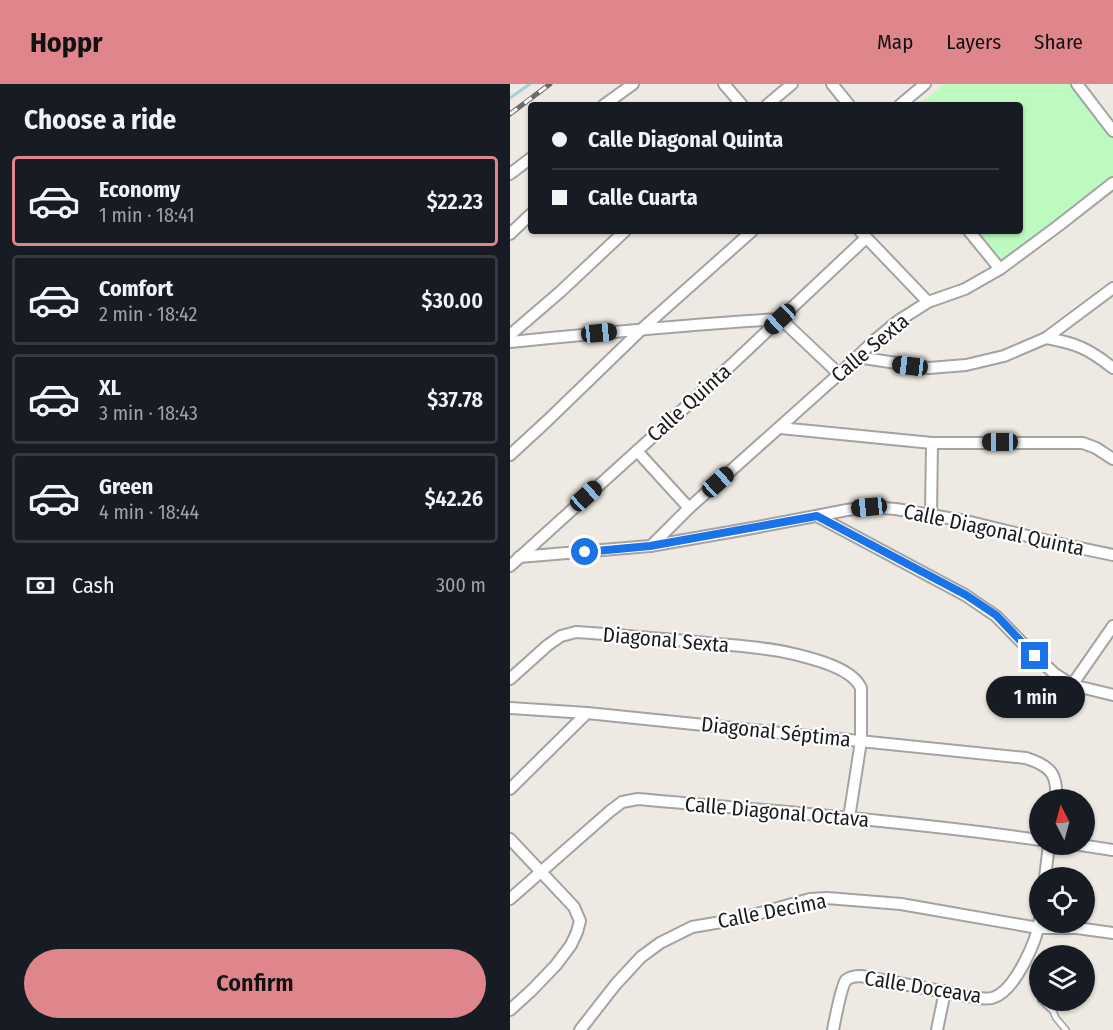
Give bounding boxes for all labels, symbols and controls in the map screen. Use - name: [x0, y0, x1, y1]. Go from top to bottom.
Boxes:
- text: Hoppr: [30, 26, 102, 59]
- text: Map: [877, 29, 913, 55]
- text: Layers: [946, 29, 1001, 55]
- text: Share: [1034, 29, 1083, 55]
- text: Choose a ride: [24, 104, 176, 136]
- text: Calle Diagonal Quinta: [588, 126, 783, 153]
- icon: car: [27, 174, 81, 228]
- text: Economy: [99, 176, 180, 203]
- text: Calle Cuarta: [588, 184, 698, 211]
- text: $22.23: [427, 188, 483, 215]
- text: 1 min · 18:41: [99, 203, 194, 227]
- icon: car: [27, 273, 81, 327]
- text: Comfort: [99, 275, 173, 302]
- text: $30.00: [422, 287, 483, 314]
- car: [761, 300, 799, 338]
- text: 2 min · 18:42: [99, 302, 197, 326]
- street label: Calle Sexta: [826, 308, 914, 388]
- car: [580, 322, 618, 344]
- car: [891, 355, 929, 377]
- street label: Calle Quinta: [642, 358, 736, 448]
- icon: car: [27, 372, 81, 426]
- text: XL: [99, 374, 121, 401]
- text: $37.78: [427, 386, 483, 413]
- text: 3 min · 18:43: [99, 401, 198, 425]
- car: [982, 433, 1018, 451]
- car: [699, 463, 737, 501]
- icon: car: [27, 471, 81, 525]
- text: Green: [99, 473, 153, 500]
- car: [567, 477, 605, 515]
- text: $42.26: [425, 485, 483, 512]
- car: [850, 496, 888, 518]
- street label: Calle Diagonal Quinta: [901, 498, 1087, 562]
- text: 4 min · 18:44: [99, 500, 199, 524]
- route start: [571, 538, 598, 565]
- icon: cash: [24, 569, 57, 602]
- text: Cash: [72, 572, 115, 599]
- text: 300 m: [436, 573, 486, 597]
- street label: Diagonal Sexta: [602, 622, 730, 658]
- route end: [1021, 642, 1048, 669]
- callout: 1 min: [986, 677, 1084, 719]
- text: 1 min: [1014, 685, 1057, 709]
- street label: Diagonal Séptima: [700, 711, 852, 753]
- north arrow: [1029, 789, 1095, 855]
- map controls: [1029, 789, 1095, 1011]
- street label: Calle Diagonal Octava: [684, 791, 870, 833]
- button: locate: [1029, 867, 1095, 933]
- street label: Calle Decima: [715, 888, 829, 934]
- button: layers: [1029, 945, 1095, 1011]
- button: Confirm: [24, 949, 486, 1018]
- street label: Calle Doceava: [863, 965, 983, 1009]

